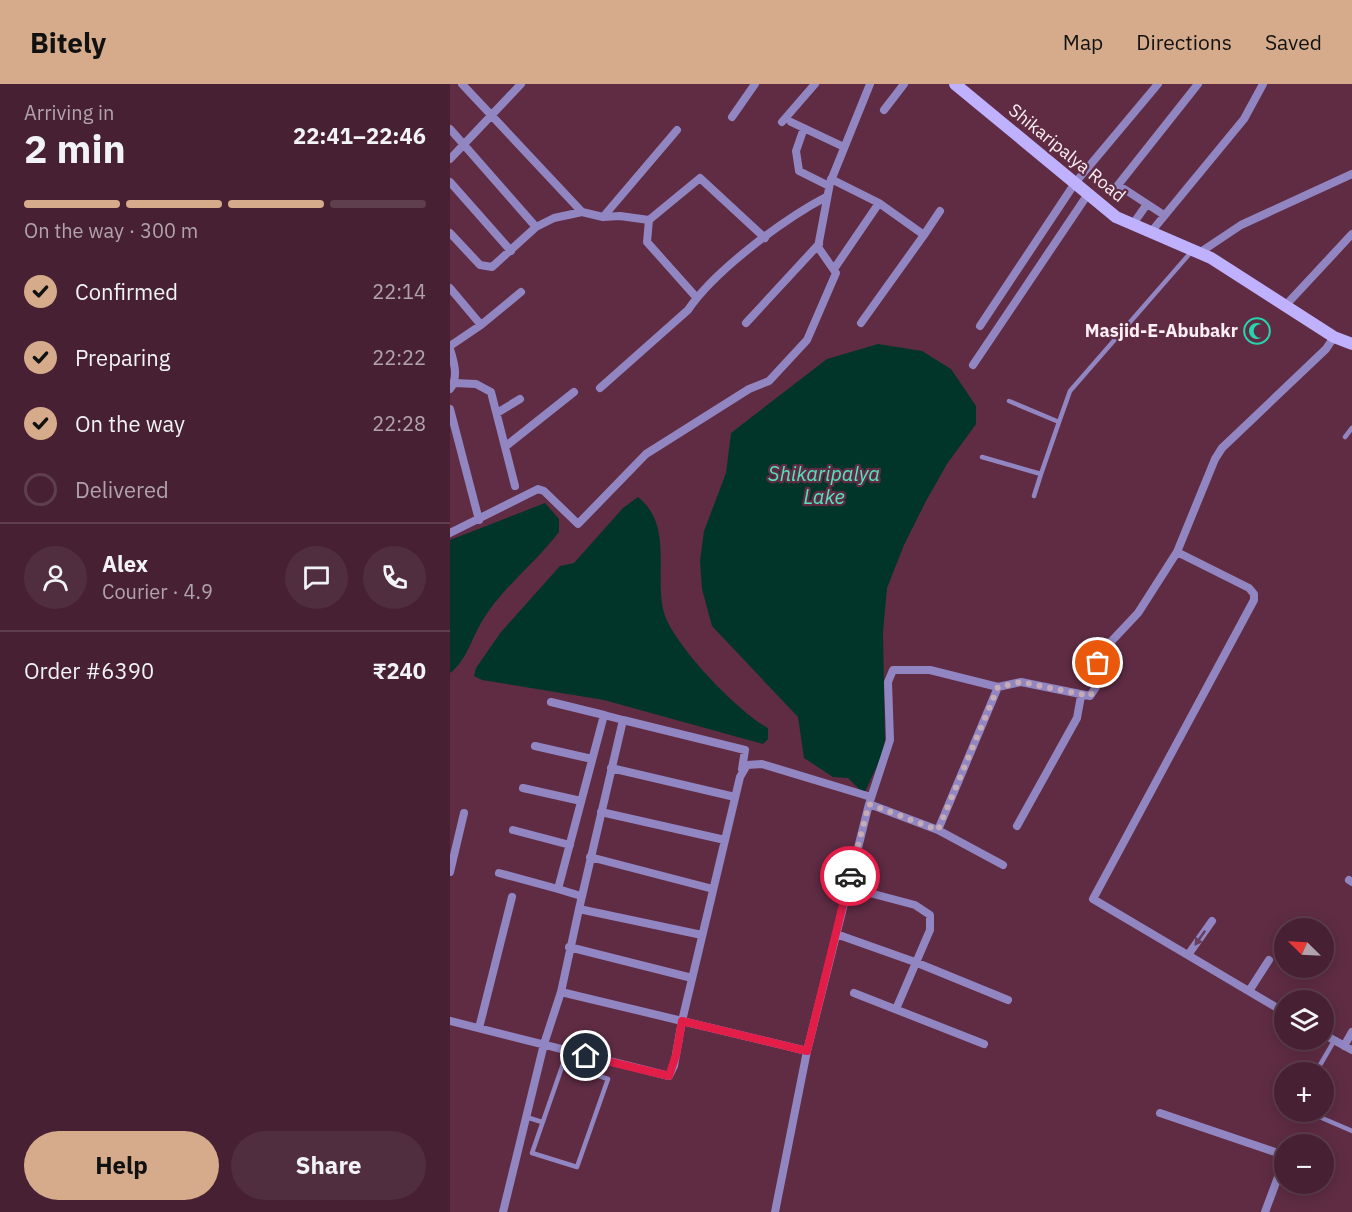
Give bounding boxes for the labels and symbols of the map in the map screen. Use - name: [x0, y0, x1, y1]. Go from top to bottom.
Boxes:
- street label: Shikaripalya Road: [1004, 98, 1131, 207]
- mosque icon: Masjid-E-Abubakr: [1242, 316, 1272, 346]
- place label: Masjid-E-Abubakr: [1085, 319, 1238, 342]
- water label: Shikaripalya Lake: [768, 460, 880, 510]
- pin: [1072, 637, 1123, 688]
- courier: [820, 846, 880, 906]
- north arrow: [1274, 918, 1334, 978]
- one-way arrow: [1194, 929, 1206, 945]
- pin: [560, 1030, 611, 1081]

